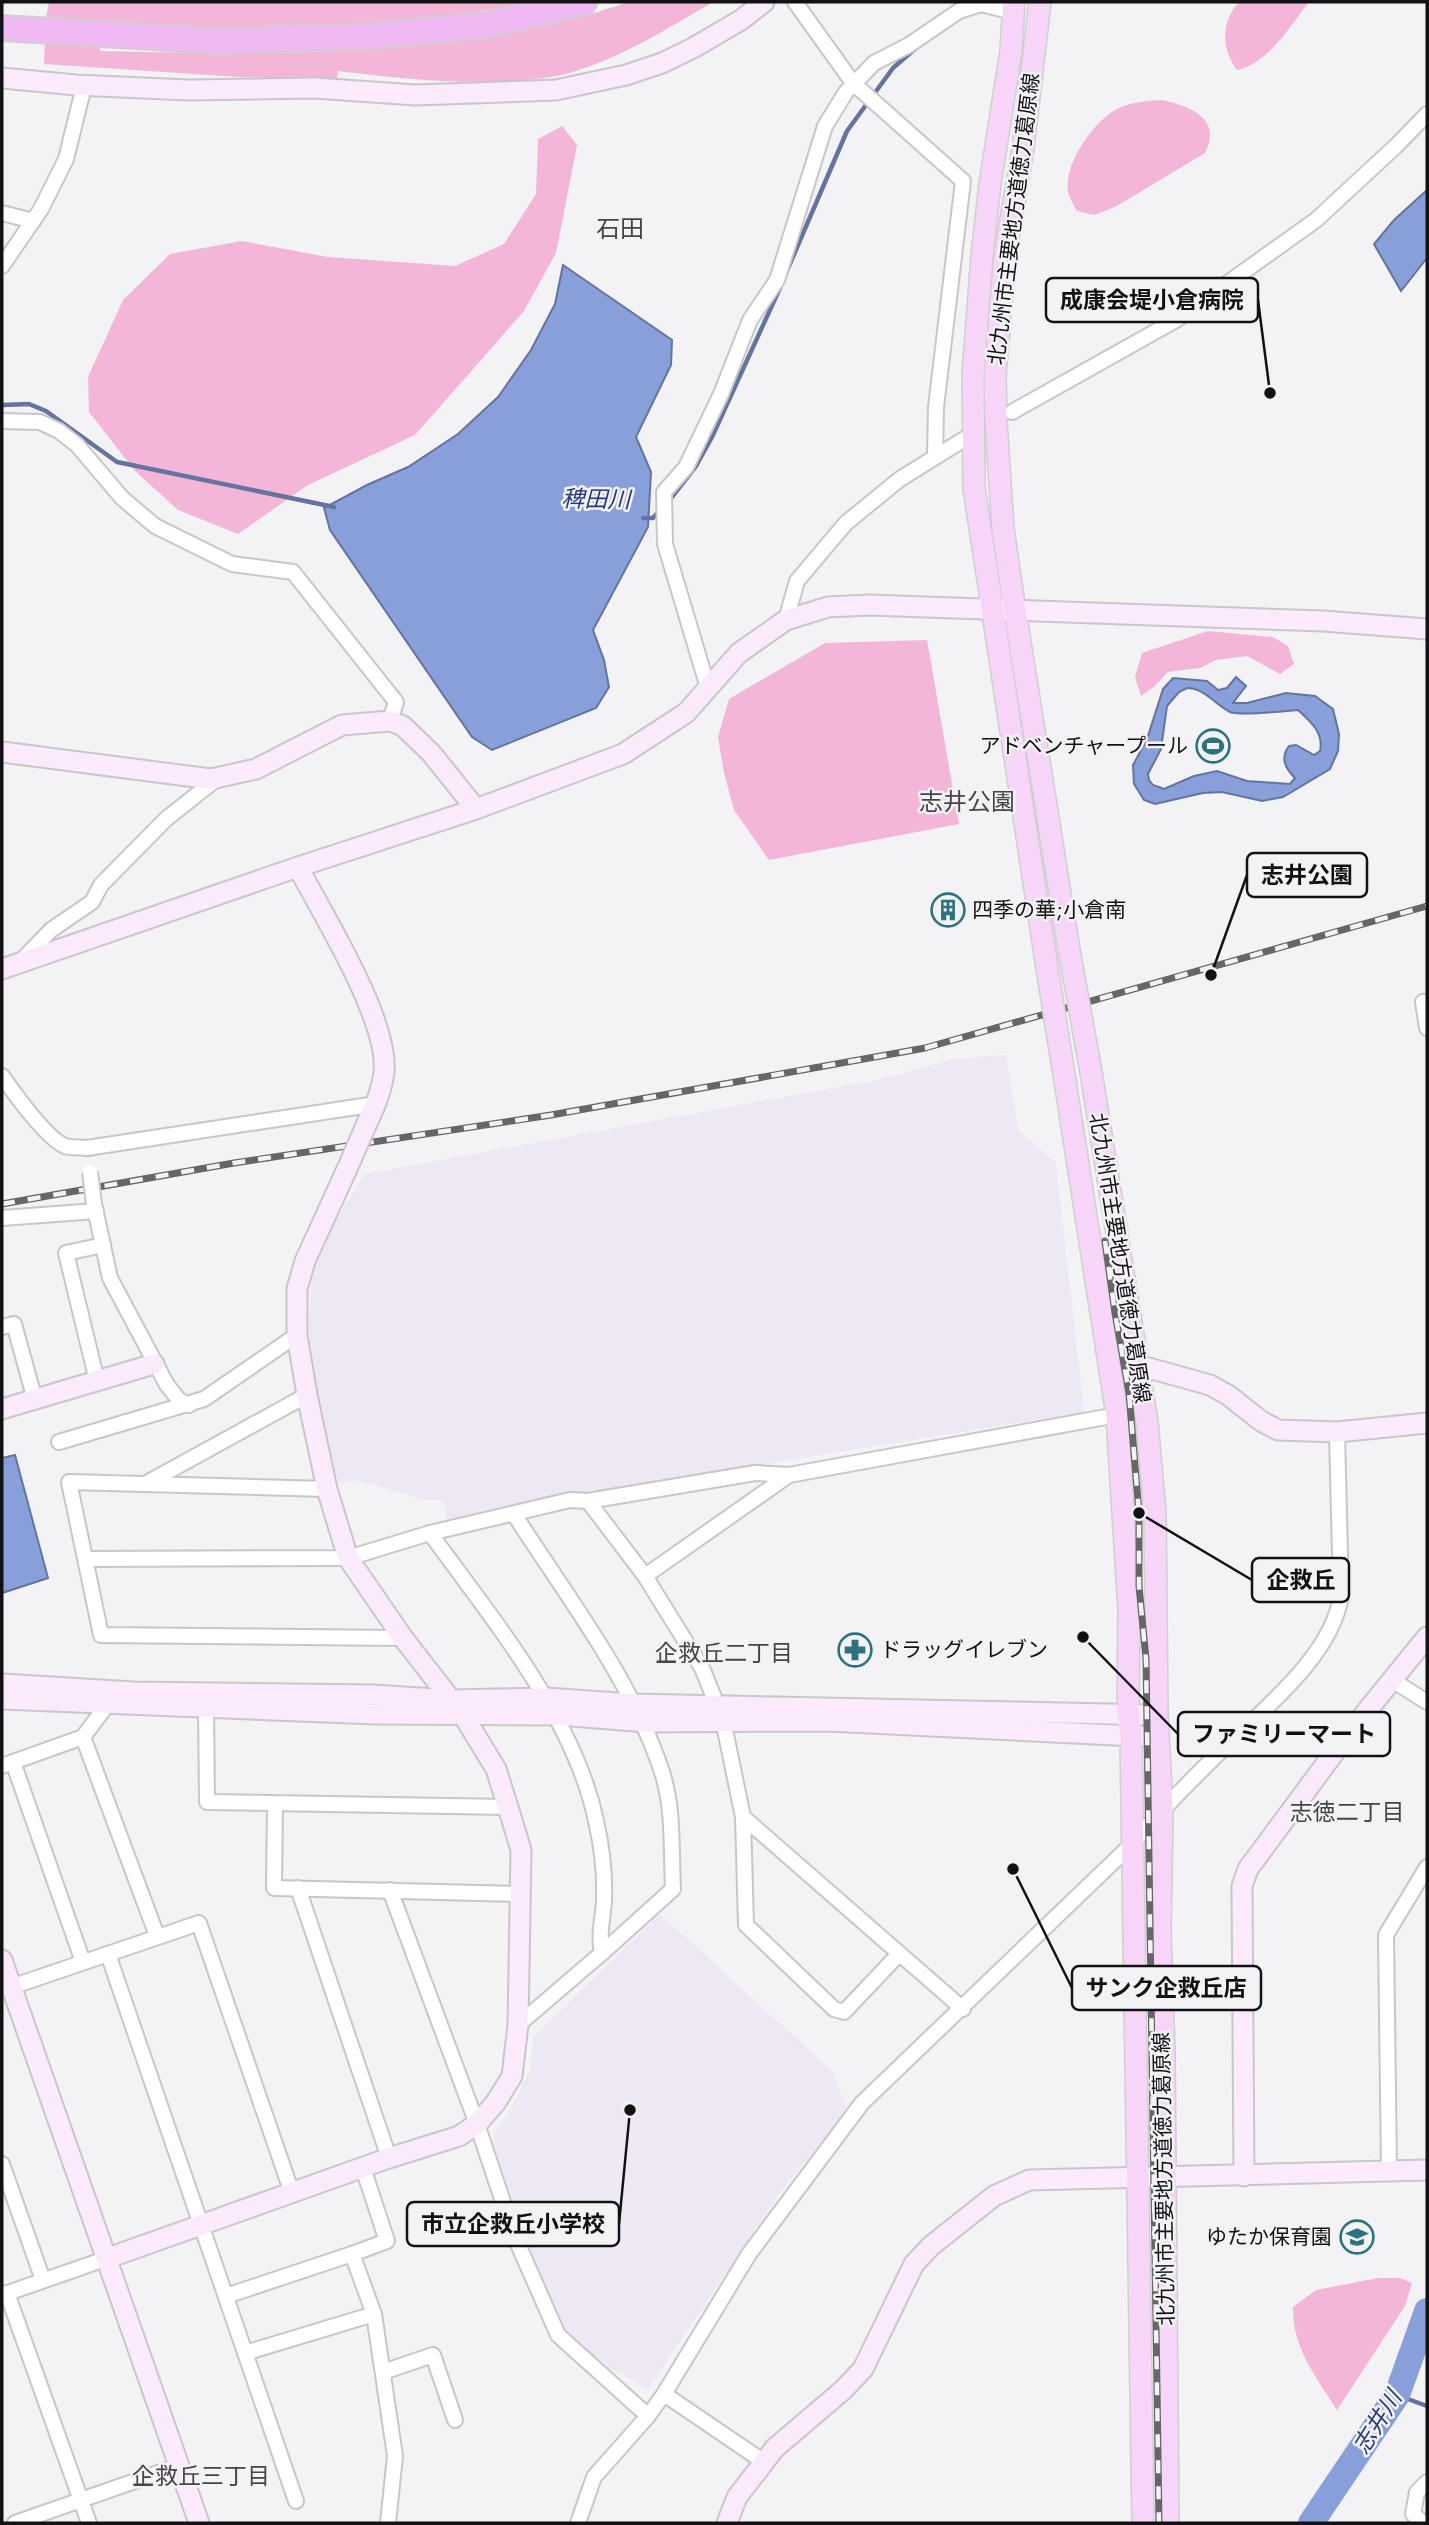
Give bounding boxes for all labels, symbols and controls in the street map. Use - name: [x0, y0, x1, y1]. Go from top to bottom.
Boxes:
- street label: 北九州市主要地方道徳力葛原線: [981, 71, 1047, 367]
- district label: 石田: [596, 211, 644, 246]
- callout: 成康会堤小倉病院: [1046, 278, 1258, 322]
- text: 成康会堤小倉病院: [1060, 283, 1244, 317]
- water label: 稗田川: [561, 481, 634, 517]
- sports icon: アドベンチャープール: [1194, 727, 1232, 765]
- place label: アドベンチャープール: [979, 731, 1188, 761]
- district label: 志井公園: [919, 784, 1015, 819]
- callout: 志井公園: [1247, 853, 1367, 897]
- text: 志井公園: [1261, 858, 1353, 892]
- building icon: 四季の華;小倉南: [929, 891, 967, 929]
- place label: 四季の華;小倉南: [972, 895, 1126, 925]
- street label: 北九州市主要地方道徳力葛原線: [1082, 1110, 1158, 1406]
- callout: 企救丘: [1252, 1558, 1349, 1602]
- text: 企救丘: [1267, 1563, 1336, 1597]
- pharmacy icon: ドラッグイレブン: [836, 1631, 874, 1669]
- place label: ドラッグイレブン: [880, 1635, 1048, 1665]
- district label: 企救丘二丁目: [655, 1636, 793, 1670]
- callout: ファミリーマート: [1178, 1712, 1390, 1756]
- text: ファミリーマート: [1192, 1717, 1376, 1751]
- district label: 志徳二丁目: [1290, 1795, 1405, 1829]
- callout: サンク企救丘店: [1072, 1966, 1261, 2010]
- text: サンク企救丘店: [1086, 1971, 1247, 2005]
- street label: 北九州市主要地方道徳力葛原線: [1146, 2032, 1182, 2326]
- callout: 市立企救丘小学校: [407, 2202, 619, 2246]
- text: 市立企救丘小学校: [421, 2207, 605, 2241]
- school or university icon: ゆたか保育園: [1338, 2218, 1376, 2256]
- place label: ゆたか保育園: [1206, 2222, 1332, 2252]
- water label: 志井川: [1344, 2381, 1411, 2460]
- district label: 企救丘三丁目: [132, 2459, 270, 2493]

